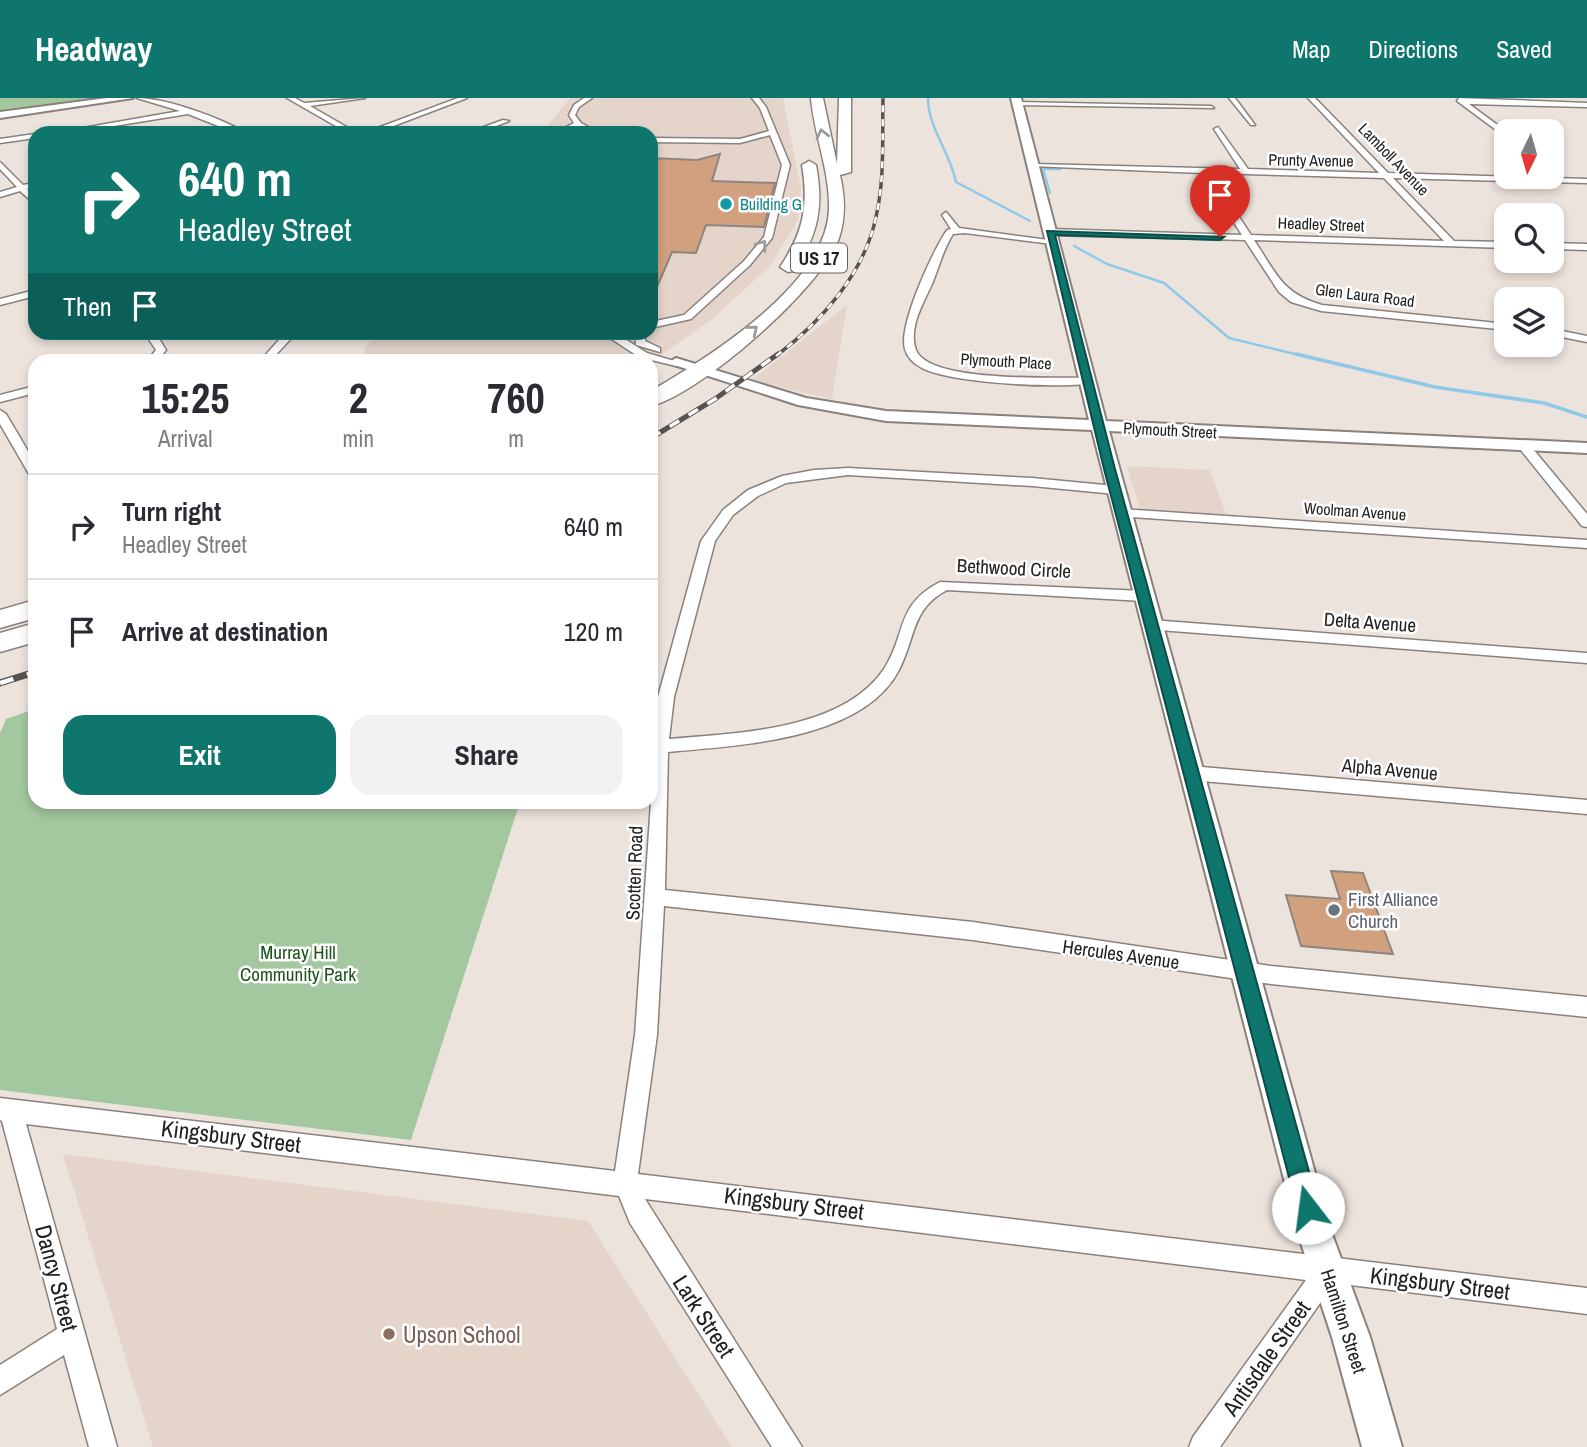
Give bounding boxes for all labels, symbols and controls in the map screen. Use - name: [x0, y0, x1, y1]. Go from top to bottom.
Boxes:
- text: Headway: [35, 27, 152, 71]
- text: Map: [1292, 33, 1330, 65]
- text: Directions: [1368, 33, 1458, 65]
- text: Saved: [1496, 33, 1552, 65]
- street label: Lamboll Avenue: [1354, 118, 1434, 200]
- north arrow: [1494, 119, 1564, 189]
- map controls: [1494, 119, 1564, 357]
- one-way arrow: [816, 129, 830, 141]
- text: 640 m: [178, 145, 292, 211]
- street label: Prunty Avenue: [1268, 148, 1354, 172]
- icon: right: [63, 154, 154, 245]
- pin: [1190, 165, 1250, 237]
- icon: arrive: [1201, 176, 1239, 214]
- place label: Building G: [740, 193, 802, 215]
- marker: Building G: [718, 196, 734, 212]
- button: search: [1494, 203, 1564, 273]
- text: Headley Street: [178, 208, 352, 251]
- street label: Headley Street: [1277, 211, 1365, 237]
- one-way arrow: [754, 240, 766, 252]
- road number: US 17: [791, 244, 847, 272]
- street label: Glen Laura Road: [1314, 278, 1416, 312]
- icon: arrive: [126, 287, 164, 325]
- button: layers: [1494, 287, 1564, 357]
- text: Then: [63, 289, 112, 324]
- one-way arrow: [745, 326, 758, 338]
- street label: Plymouth Place: [960, 348, 1052, 374]
- text: 15:25: [141, 370, 229, 426]
- text: 2: [349, 370, 368, 426]
- text: 760: [487, 370, 545, 426]
- street label: Plymouth Street: [1123, 417, 1218, 443]
- text: Arrival: [158, 423, 213, 454]
- text: min: [343, 423, 374, 454]
- text: m: [508, 423, 524, 454]
- text: Turn right: [122, 494, 221, 529]
- street label: Woolman Avenue: [1303, 496, 1407, 526]
- icon: right: [63, 508, 101, 546]
- text: 640 m: [564, 509, 623, 544]
- text: Headley Street: [122, 529, 247, 560]
- street label: Bethwood Circle: [956, 552, 1072, 584]
- street label: Delta Avenue: [1323, 606, 1417, 638]
- icon: arrive: [63, 613, 101, 651]
- text: Arrive at destination: [122, 614, 328, 649]
- text: 120 m: [564, 614, 623, 649]
- button: Exit: [63, 715, 336, 795]
- button: Share: [350, 715, 623, 795]
- street label: Alpha Avenue: [1340, 752, 1439, 786]
- street label: Scotten Road: [619, 825, 649, 921]
- place label: First Alliance Church: [1348, 886, 1438, 934]
- marker: First Alliance Church: [1326, 902, 1342, 918]
- street label: Hercules Avenue: [1061, 933, 1181, 975]
- park label: Murray Hill Community Park: [240, 939, 356, 987]
- street label: Kingsbury Street: [159, 1112, 303, 1160]
- position arrow: [1271, 1171, 1345, 1245]
- street label: Kingsbury Street: [722, 1179, 866, 1227]
- street label: Dancy Street: [28, 1221, 86, 1335]
- street label: Kingsbury Street: [1368, 1259, 1512, 1307]
- street label: Hamilton Street: [1315, 1266, 1373, 1377]
- street label: Lark Street: [666, 1269, 742, 1363]
- street label: Antisdale Street: [1214, 1294, 1317, 1423]
- place label: Upson School: [403, 1319, 520, 1350]
- marker: Upson School: [381, 1326, 397, 1342]

